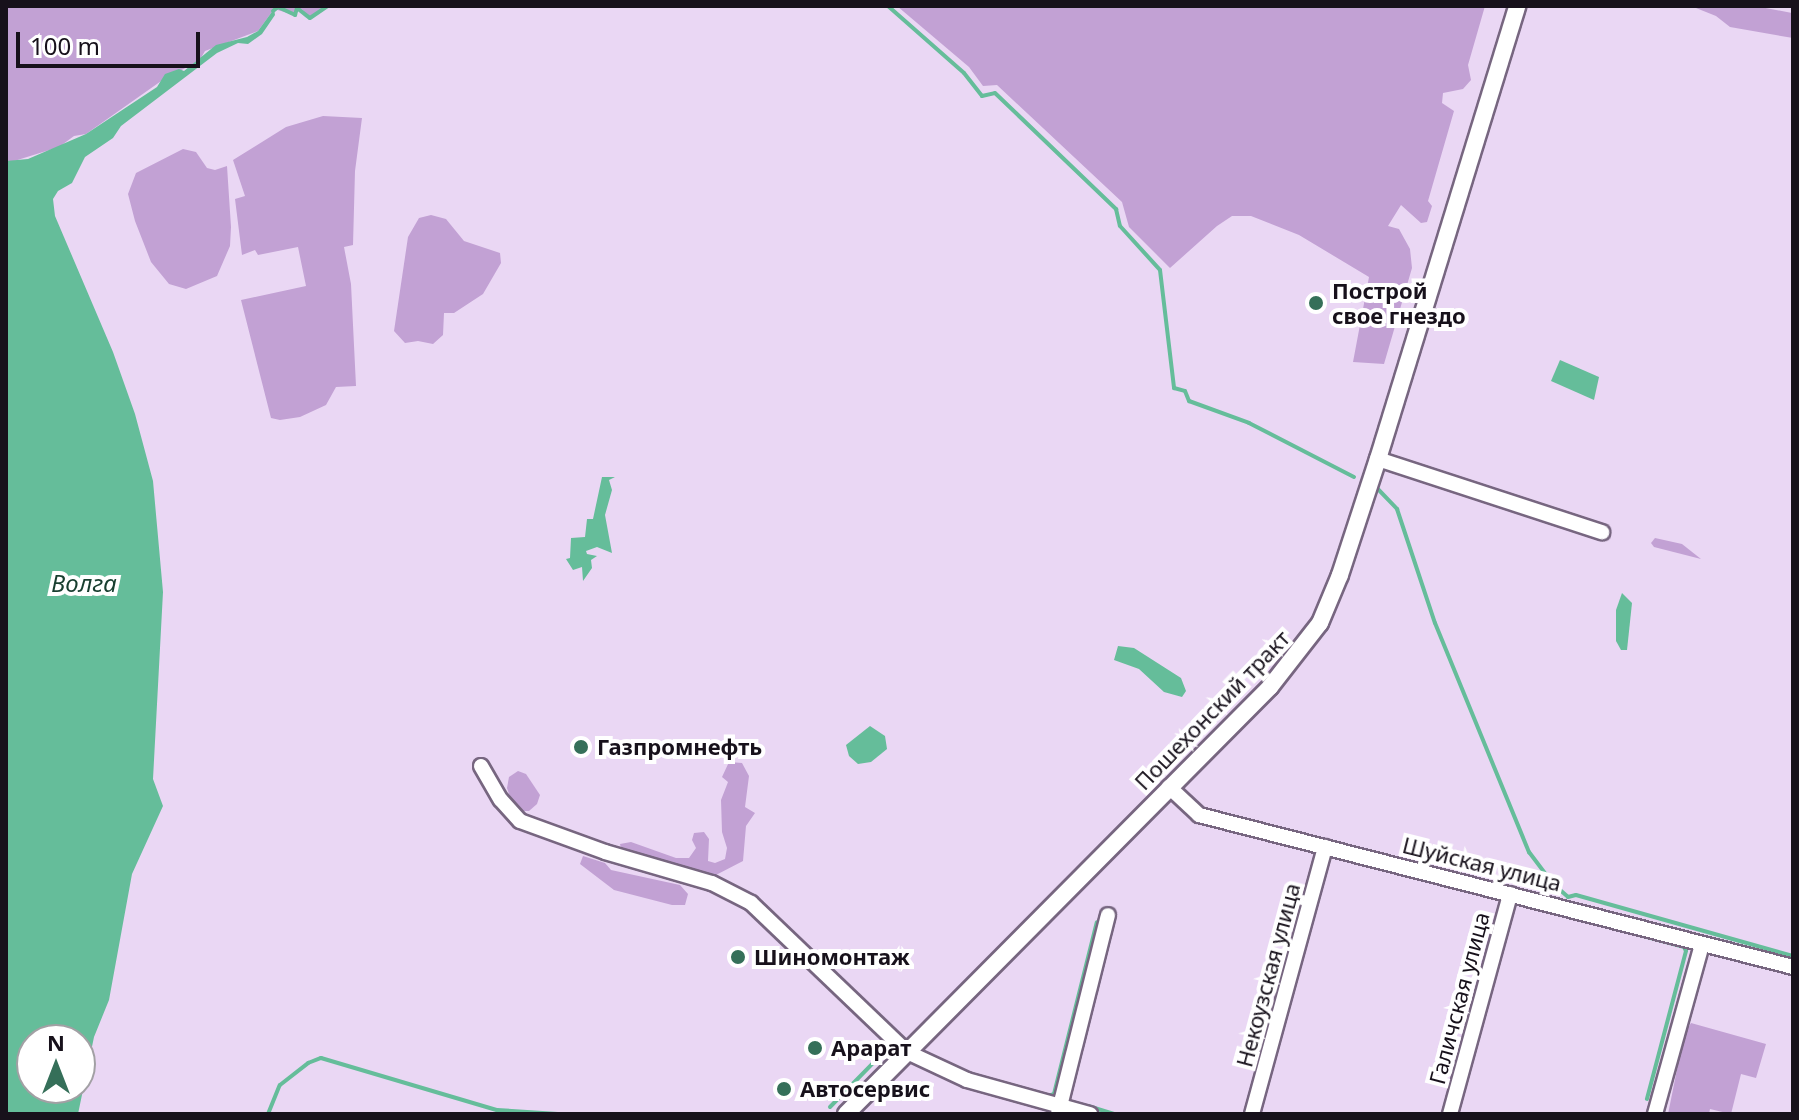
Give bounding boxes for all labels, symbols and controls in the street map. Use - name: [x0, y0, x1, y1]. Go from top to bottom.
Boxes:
- scale bar: [20, 16, 204, 66]
- text: 100 m: [30, 29, 100, 62]
- place label: Построй свое гнездо: [1332, 277, 1466, 328]
- marker: Построй свое гнездо: [1307, 294, 1325, 312]
- water label: Волга: [51, 569, 117, 597]
- street label: Пошехонский тракт: [1129, 625, 1295, 795]
- place label: Газпромнефть: [597, 734, 762, 760]
- marker: Газпромнефть: [572, 738, 590, 756]
- street label: Шуйская улица: [1400, 832, 1564, 896]
- street label: Некоузская улица: [1231, 880, 1305, 1070]
- street label: Галичская улица: [1423, 909, 1495, 1087]
- place label: Шиномонтаж: [754, 944, 910, 970]
- marker: Шиномонтаж: [729, 948, 747, 966]
- north arrow: [16, 1024, 96, 1104]
- text: N: [47, 1027, 65, 1057]
- place label: Арарат: [831, 1035, 911, 1061]
- marker: Арарат: [806, 1039, 824, 1057]
- place label: Автосервис: [800, 1076, 930, 1102]
- marker: Автосервис: [775, 1080, 793, 1098]

